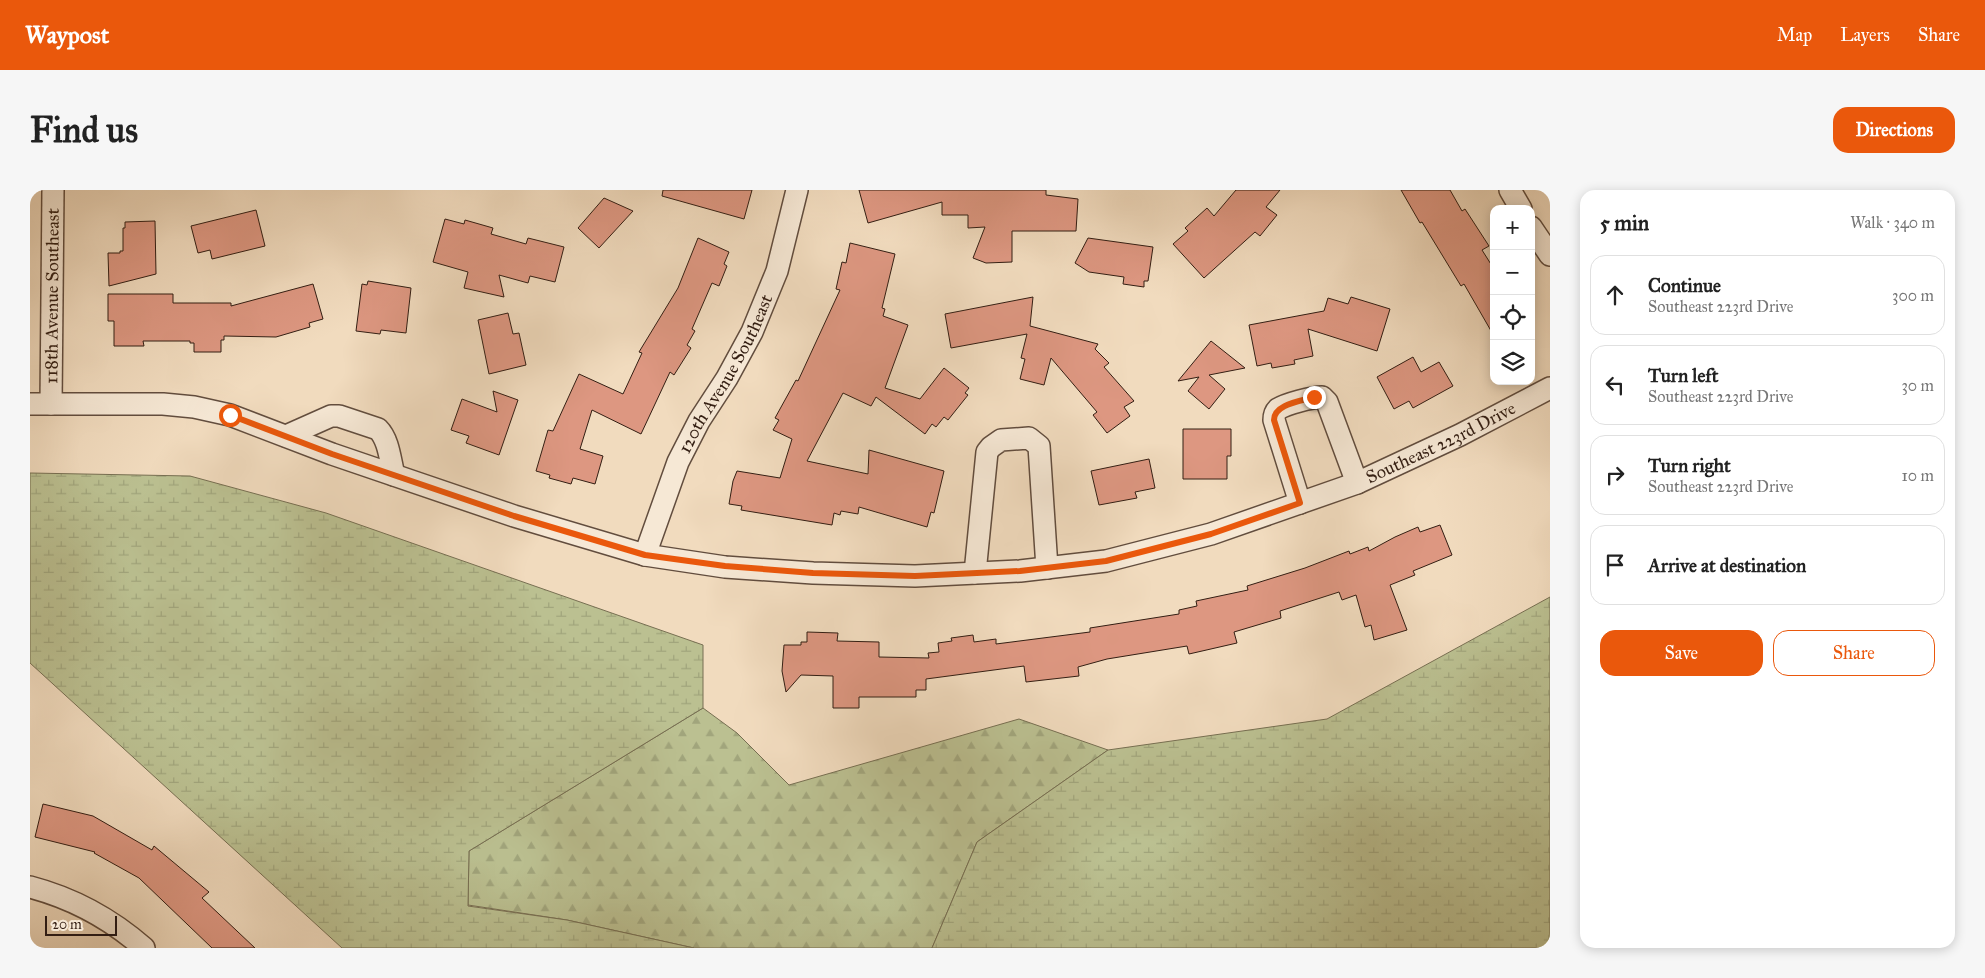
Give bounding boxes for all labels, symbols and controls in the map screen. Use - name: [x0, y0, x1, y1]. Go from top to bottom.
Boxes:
- text: Waypost: [25, 20, 109, 50]
- text: Map: [1777, 24, 1812, 46]
- text: Layers: [1840, 24, 1890, 46]
- text: Share: [1918, 24, 1960, 46]
- button: Directions: [1833, 107, 1955, 153]
- text: Find us: [30, 109, 138, 152]
- map controls: [1490, 205, 1535, 385]
- button: +: [1490, 205, 1535, 250]
- street label: 118th Avenue Southeast: [40, 207, 64, 384]
- text: 5 min: [1600, 210, 1649, 236]
- text: Walk · 340 m: [1850, 213, 1935, 232]
- button: −: [1490, 250, 1535, 295]
- text: Continue: [1648, 274, 1721, 297]
- icon: ahead: [1601, 281, 1629, 309]
- text: 300 m: [1892, 286, 1934, 305]
- street label: 120th Avenue Southeast: [673, 290, 777, 457]
- button: locate: [1490, 295, 1535, 340]
- text: Southeast 223rd Drive: [1648, 297, 1793, 316]
- button: layers: [1490, 340, 1535, 385]
- text: Turn left: [1648, 364, 1718, 387]
- icon: left: [1601, 371, 1629, 399]
- text: 30 m: [1901, 376, 1934, 395]
- route end: [1303, 386, 1326, 409]
- text: Southeast 223rd Drive: [1648, 387, 1793, 406]
- street label: Southeast 223rd Drive: [1362, 397, 1519, 488]
- route start: [219, 404, 242, 427]
- text: Turn right: [1648, 454, 1731, 477]
- icon: right: [1601, 461, 1629, 489]
- text: 10 m: [1902, 466, 1934, 485]
- text: Southeast 223rd Drive: [1648, 477, 1793, 496]
- icon: arrive: [1601, 551, 1629, 579]
- text: Arrive at destination: [1648, 554, 1806, 577]
- button: Save: [1600, 630, 1763, 676]
- button: Share: [1773, 630, 1935, 676]
- scale bar: [45, 913, 118, 936]
- text: 20 m: [52, 916, 82, 933]

